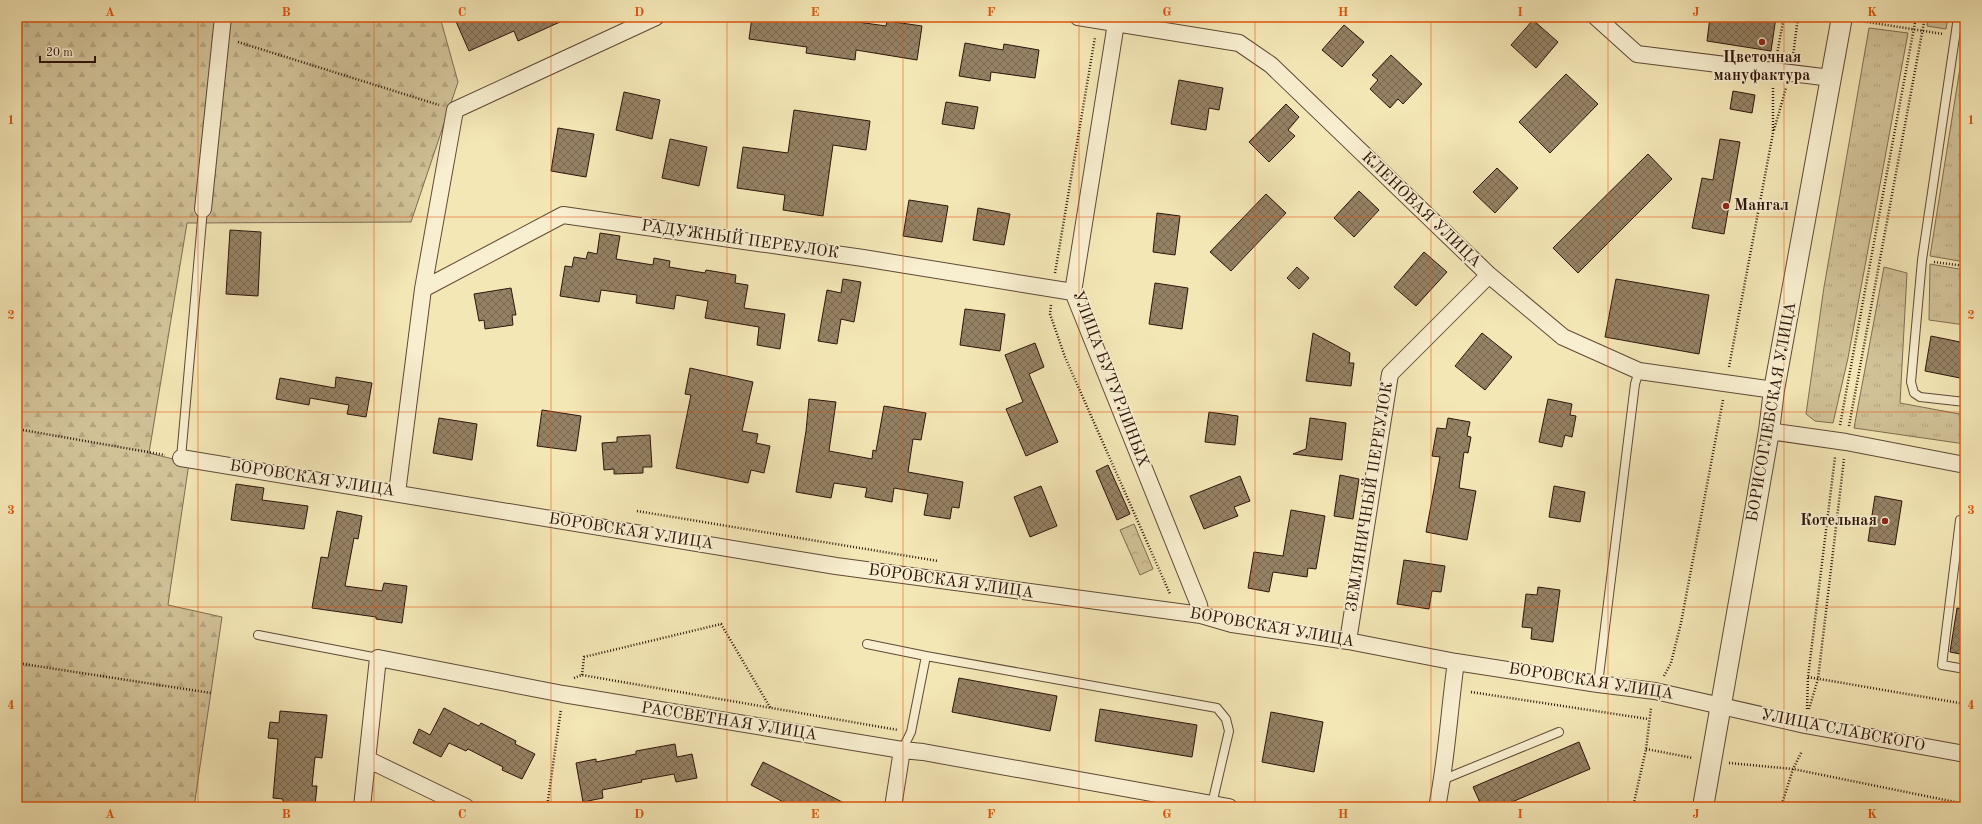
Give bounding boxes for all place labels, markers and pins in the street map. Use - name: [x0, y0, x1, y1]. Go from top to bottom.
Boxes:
- marker: Цветочная мануфактура: [1757, 37, 1767, 47]
- place label: Цветочная мануфактура: [1714, 50, 1810, 84]
- place label: Мангал: [1734, 198, 1789, 214]
- marker: Мангал: [1721, 201, 1731, 211]
- place label: Котельная: [1800, 513, 1877, 529]
- marker: Котельная: [1880, 516, 1890, 526]

